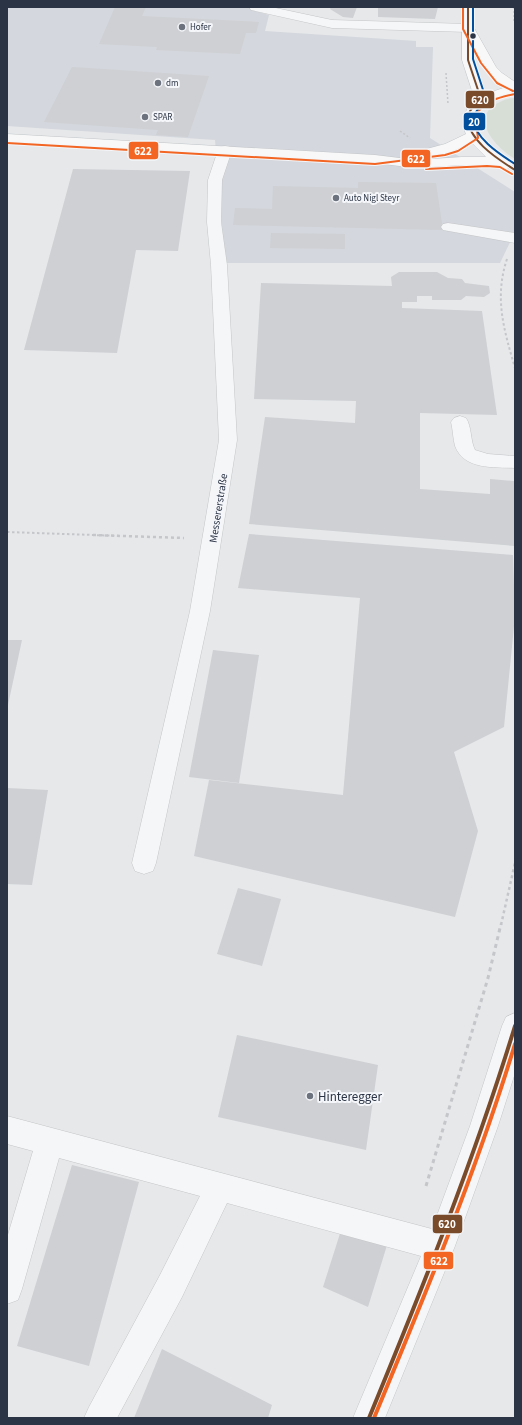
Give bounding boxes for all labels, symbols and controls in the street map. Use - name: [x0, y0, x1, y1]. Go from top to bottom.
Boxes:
- place label: Hofer: [190, 21, 212, 34]
- marker: Hofer: [177, 22, 187, 32]
- unlabelled marker: [468, 31, 478, 41]
- place label: dm: [166, 77, 178, 90]
- marker: dm: [153, 78, 163, 88]
- line badge: 620: [465, 90, 495, 109]
- text: 620: [471, 93, 489, 108]
- place label: SPAR: [153, 111, 173, 124]
- marker: SPAR: [140, 112, 150, 122]
- line badge: 20: [463, 112, 486, 131]
- text: 20: [468, 115, 480, 130]
- line badge: 622: [128, 141, 159, 160]
- text: 622: [134, 144, 152, 159]
- line badge: 622: [401, 149, 431, 168]
- text: 622: [407, 152, 425, 167]
- place label: Auto Nigl Steyr: [344, 192, 400, 205]
- marker: Auto Nigl Steyr: [331, 193, 341, 203]
- street label: Messererstraße: [206, 472, 231, 544]
- place label: Hinteregger: [318, 1088, 383, 1106]
- marker: Hinteregger: [305, 1091, 315, 1101]
- line badge: 620: [432, 1214, 463, 1234]
- text: 620: [438, 1217, 456, 1232]
- line badge: 622: [423, 1251, 454, 1270]
- text: 622: [430, 1254, 448, 1269]

